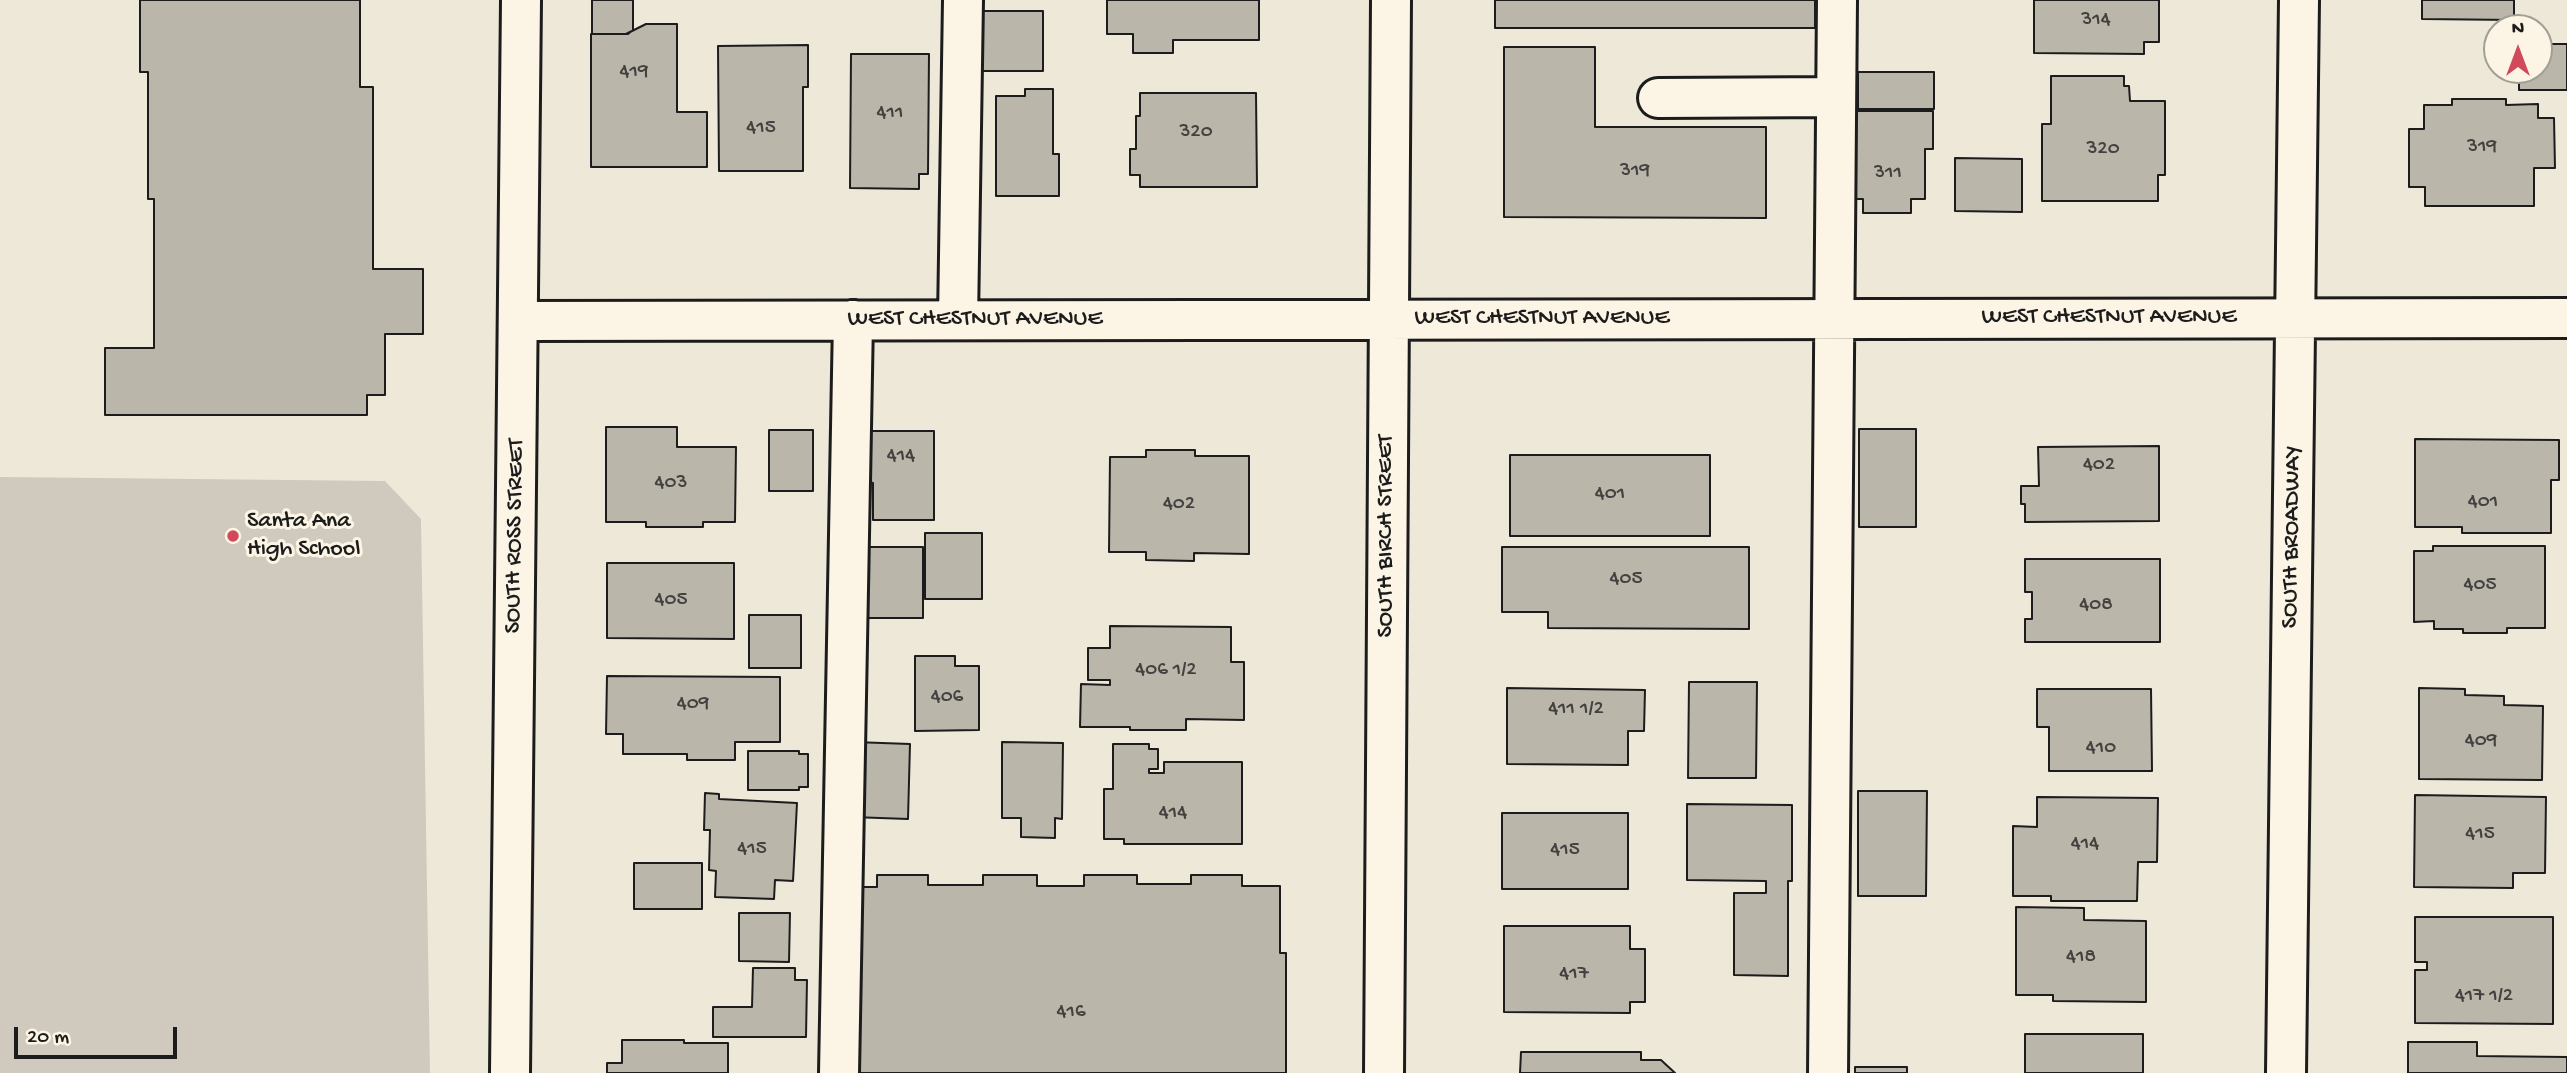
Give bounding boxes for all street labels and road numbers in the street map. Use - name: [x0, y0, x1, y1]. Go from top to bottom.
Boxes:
- street label: WEST CHESTNUT AVENUE: [1982, 304, 2236, 332]
- street label: WEST CHESTNUT AVENUE: [1415, 305, 1669, 333]
- street label: WEST CHESTNUT AVENUE: [848, 306, 1102, 334]
- street label: SOUTH BIRCH STREET: [1373, 434, 1401, 638]
- street label: SOUTH ROSS STREET: [500, 438, 532, 634]
- street label: SOUTH BROADWAY: [2277, 445, 2309, 629]

